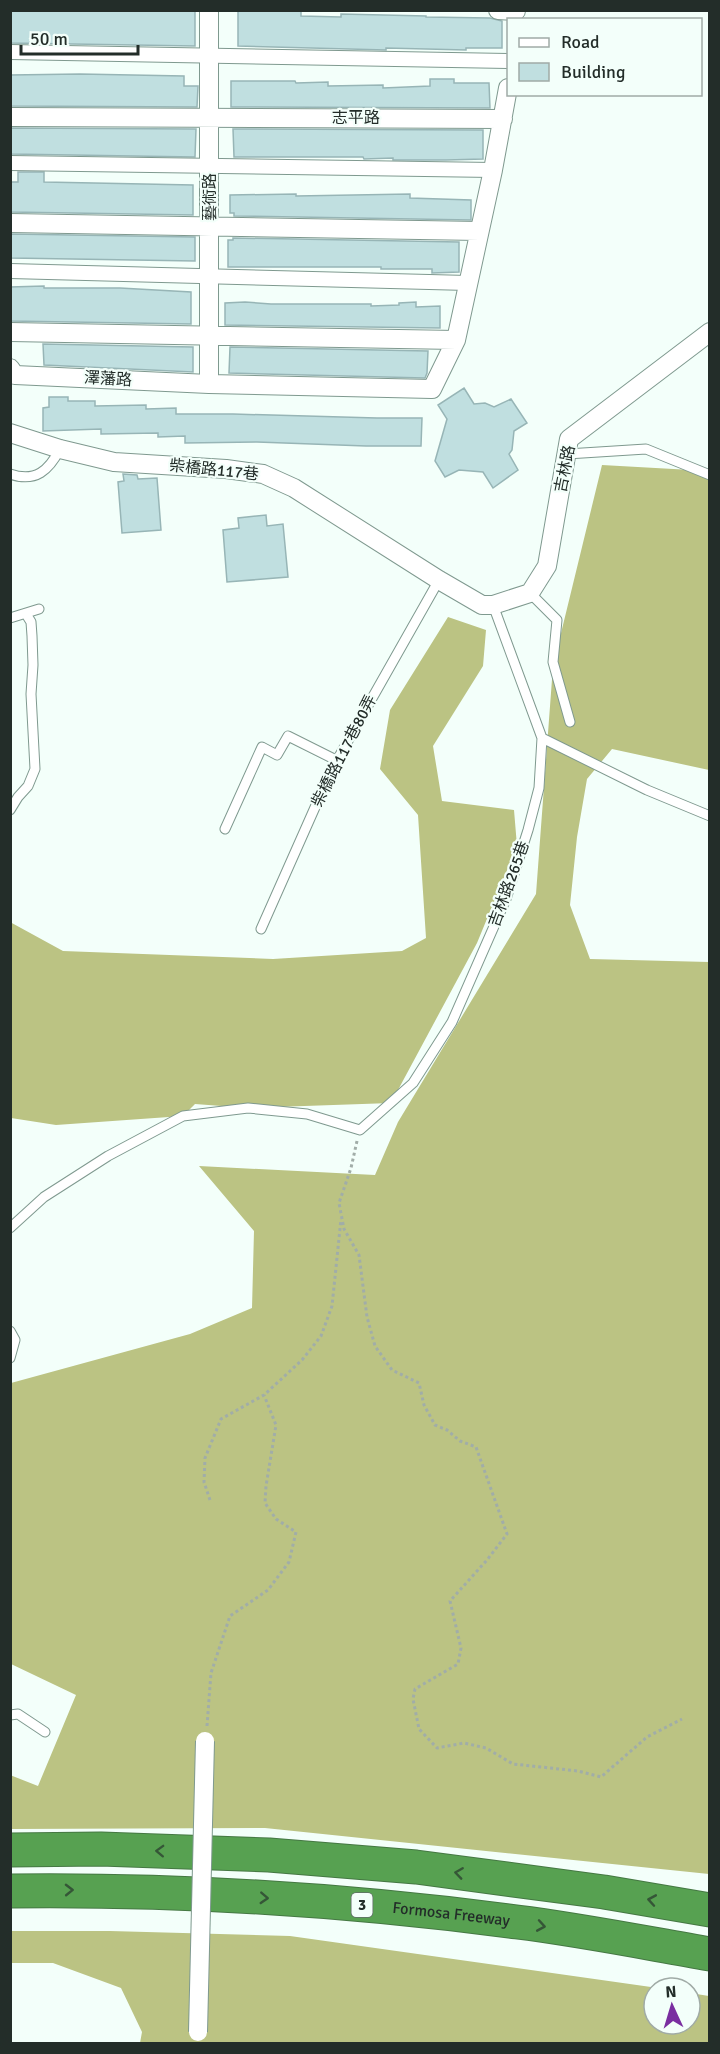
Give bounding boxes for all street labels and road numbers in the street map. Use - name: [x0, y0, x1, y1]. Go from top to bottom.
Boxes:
- street label: 志平路: [332, 108, 380, 128]
- street label: 藝術路: [200, 173, 220, 221]
- street label: 澤藩路: [84, 368, 132, 390]
- street label: 吉林路: [551, 444, 579, 494]
- street label: 柴橋路117巷: [168, 455, 260, 485]
- street label: 柴橋路117巷80弄: [307, 692, 381, 810]
- street label: 吉林路265巷: [484, 838, 534, 930]
- road number: 3: [352, 1893, 372, 1917]
- street label: Formosa Freeway: [391, 1898, 512, 1931]

